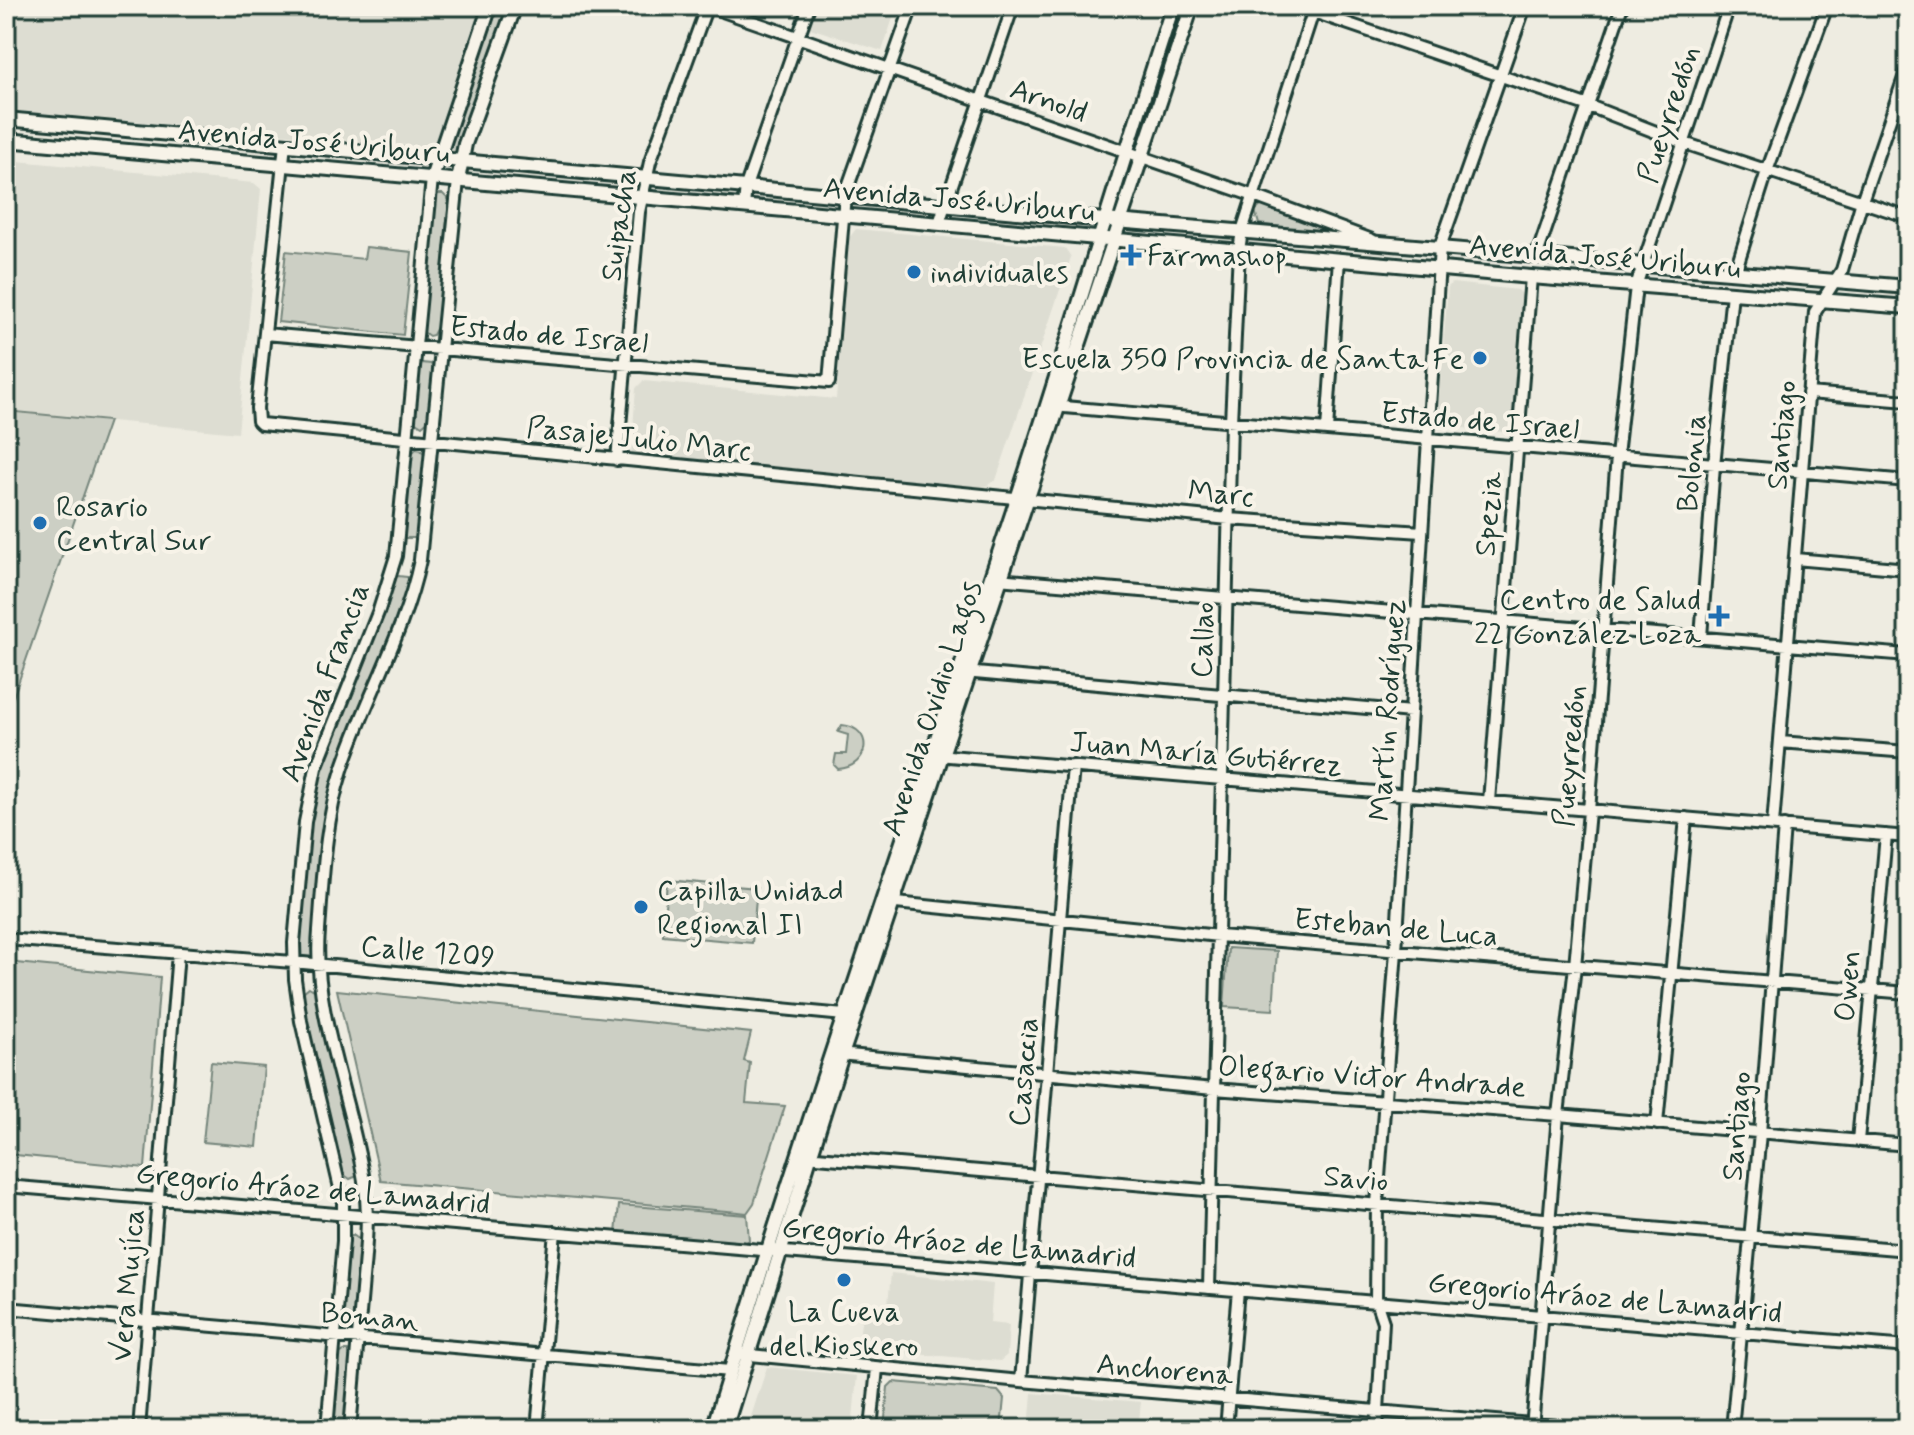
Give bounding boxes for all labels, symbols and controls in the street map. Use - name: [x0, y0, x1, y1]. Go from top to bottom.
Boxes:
- street label: Pueyrredón: [1629, 41, 1710, 188]
- street label: Arnold: [1005, 70, 1092, 133]
- street label: Avenida José Uriburu: [176, 111, 451, 174]
- street label: Suipacha: [592, 167, 647, 284]
- street label: Avenida José Uriburu: [821, 169, 1096, 232]
- street label: Avenida José Uriburu: [1467, 226, 1742, 289]
- place label: Farmashop: [1147, 237, 1287, 276]
- marker: Farmashop: [1122, 246, 1140, 264]
- place label: individuales: [930, 254, 1069, 293]
- marker: individuales: [905, 263, 923, 281]
- street label: Estado de Israel: [448, 307, 650, 364]
- place label: Escuela 350 Provincia de Santa Fe: [1022, 340, 1464, 379]
- marker: Escuela 350 Provincia de Santa Fe: [1471, 349, 1489, 367]
- street label: Santiago: [1758, 379, 1807, 492]
- street label: Estado de Israel: [1379, 393, 1581, 450]
- street label: Pasaje Julio Marc: [525, 408, 753, 471]
- street label: Bolonia: [1669, 412, 1716, 514]
- street label: Spezia: [1466, 469, 1513, 558]
- street label: Marc: [1186, 472, 1255, 517]
- place label: Rosario Central Sur: [56, 488, 212, 561]
- marker: Rosario Central Sur: [31, 514, 49, 532]
- street label: Avenida Ovidio Lagos: [873, 576, 995, 842]
- street label: Avenida Francia: [271, 578, 379, 787]
- place label: Centro de Salud 22 González Loza: [1474, 581, 1702, 654]
- street label: Martín Rodríguez: [1361, 598, 1416, 823]
- street label: Callao: [1183, 601, 1224, 679]
- marker: Centro de Salud 22 González Loza: [1708, 605, 1730, 627]
- street label: Pueyrredón: [1545, 684, 1596, 829]
- street label: Juan María Gutiérrez: [1068, 723, 1344, 786]
- place label: Capilla Unidad Regional II: [657, 872, 844, 948]
- marker: Capilla Unidad Regional II: [632, 898, 650, 916]
- street label: Esteban de Luca: [1292, 900, 1500, 957]
- street label: Calle 1209: [359, 927, 497, 978]
- street label: Owen: [1826, 949, 1871, 1023]
- street label: Casaccia: [1000, 1016, 1049, 1128]
- street label: Olegario Victor Andrade: [1216, 1047, 1527, 1111]
- street label: Santiago: [1713, 1070, 1762, 1183]
- street label: Gregorio Aráoz de Lamadrid: [134, 1155, 492, 1226]
- street label: Savio: [1322, 1157, 1390, 1202]
- street label: Vera Mujíca: [102, 1207, 155, 1363]
- street label: Gregorio Aráoz de Lamadrid: [780, 1209, 1138, 1280]
- street label: Gregorio Aráoz de Lamadrid: [1426, 1264, 1784, 1335]
- marker: La Cueva del Kioskero: [835, 1271, 853, 1289]
- place label: La Cueva del Kioskero: [770, 1293, 918, 1366]
- street label: Boman: [319, 1294, 421, 1341]
- street label: Anchorena: [1095, 1345, 1236, 1396]

